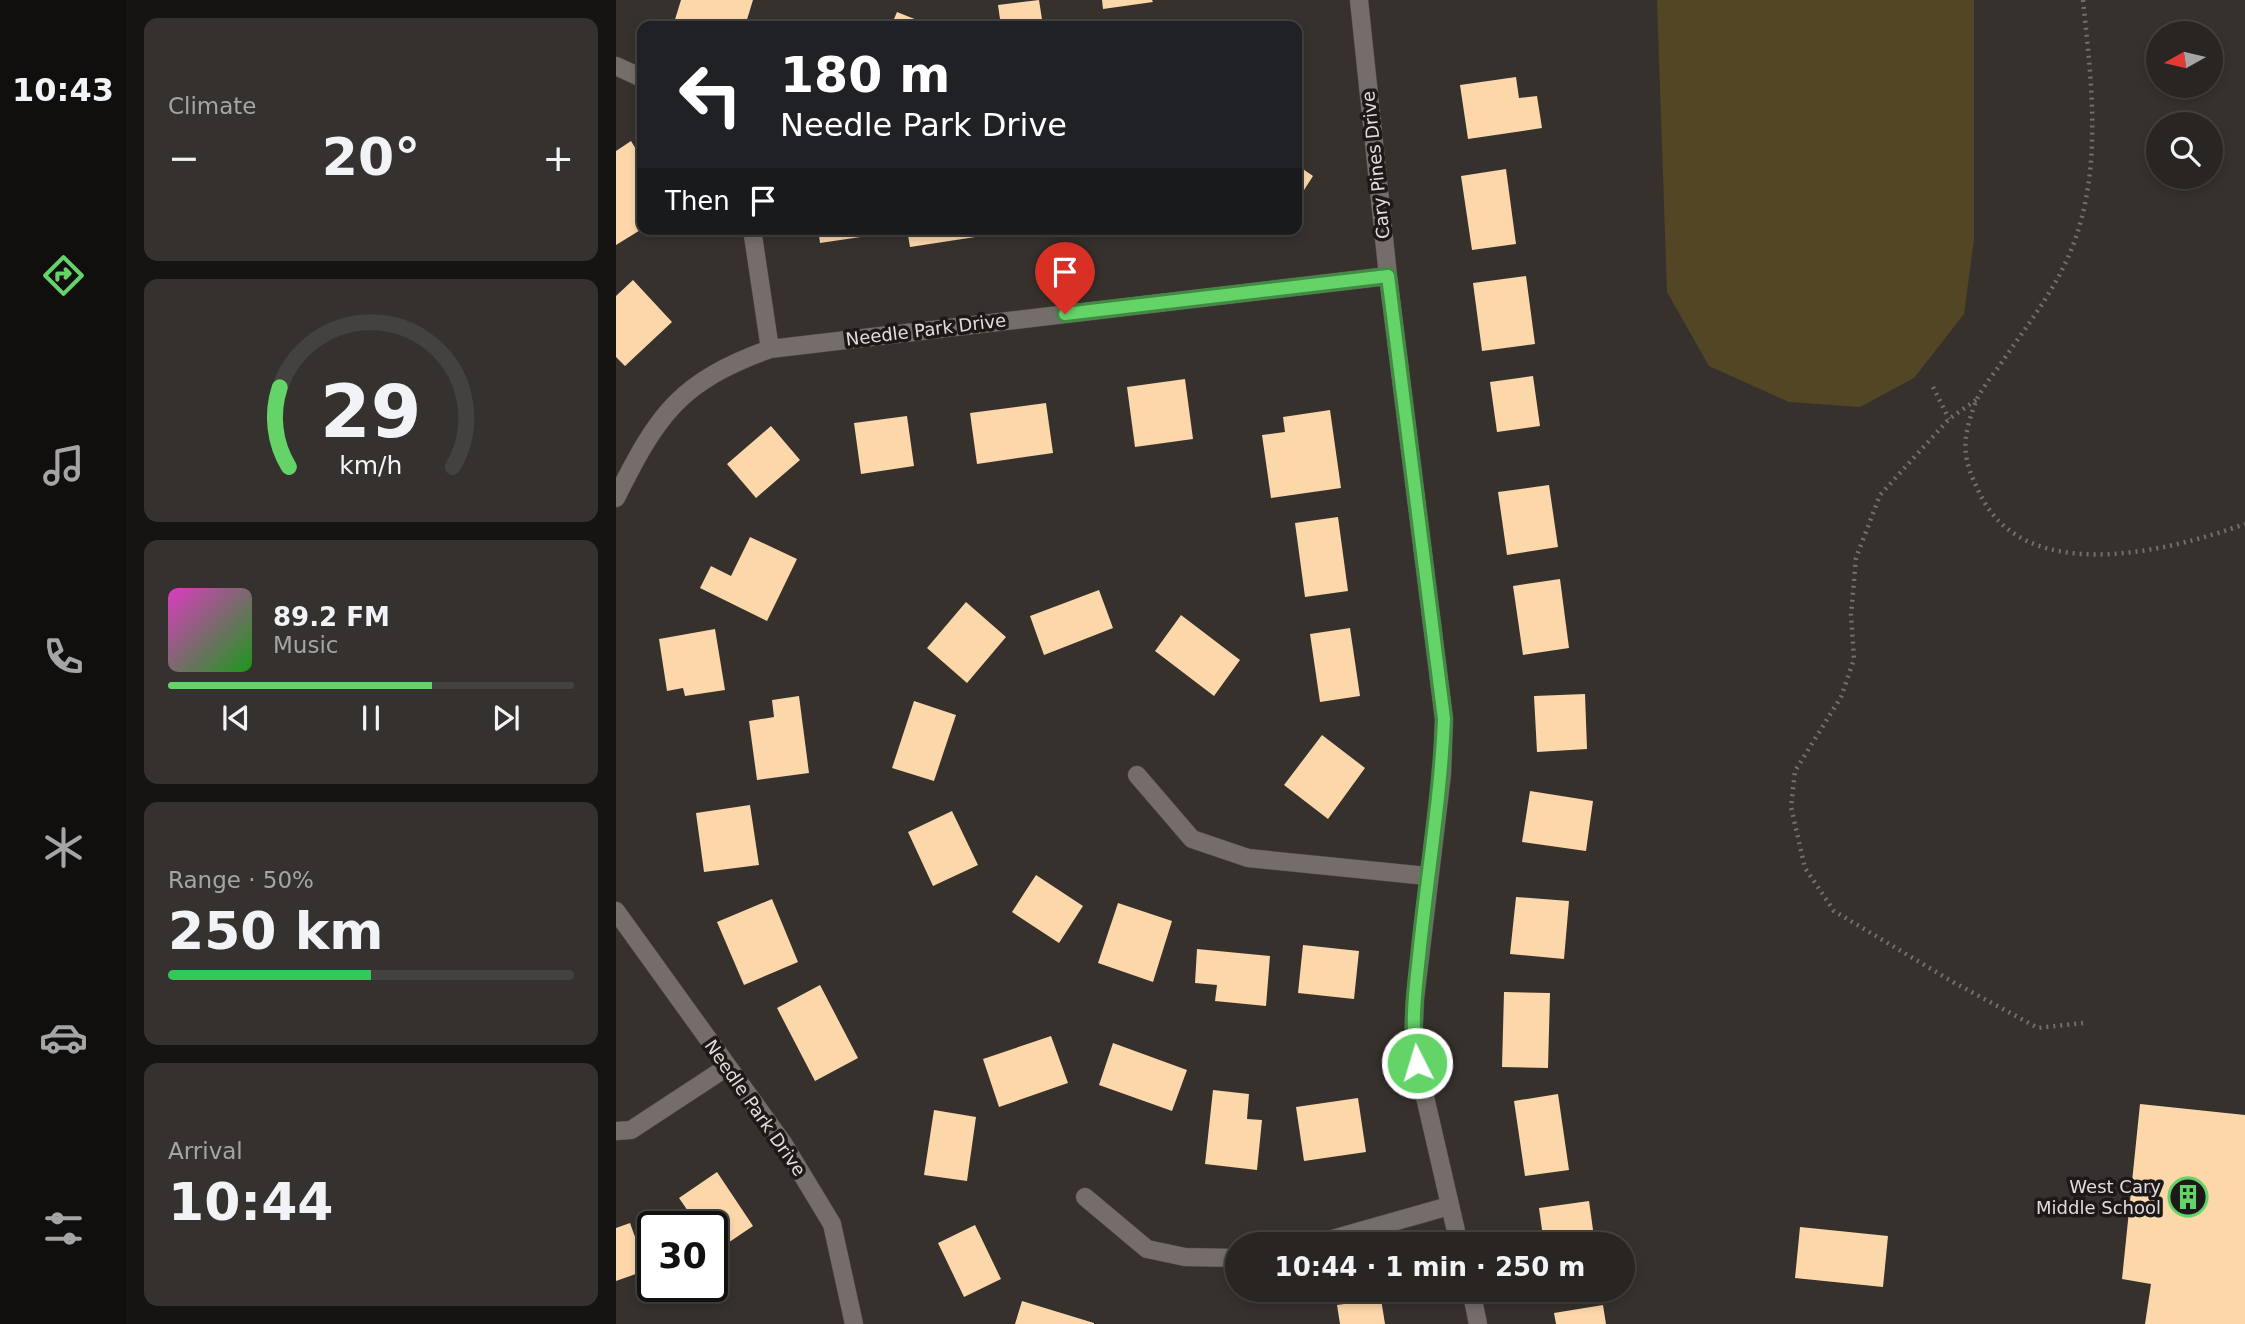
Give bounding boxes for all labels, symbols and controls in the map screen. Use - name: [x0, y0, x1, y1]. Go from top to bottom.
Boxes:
- north arrow: [2146, 21, 2222, 98]
- map controls: [2146, 21, 2223, 189]
- text: 180 m: [780, 47, 950, 104]
- icon: left: [665, 49, 756, 140]
- text: 10:43: [12, 71, 114, 109]
- street label: Cary Pines Drive: [1357, 90, 1394, 240]
- text: Climate: [168, 93, 257, 119]
- text: Needle Park Drive: [780, 106, 1067, 144]
- button: search: [2146, 112, 2223, 189]
- text: 20°: [322, 127, 420, 187]
- text: −: [168, 136, 200, 180]
- text: +: [542, 136, 574, 180]
- icon: arrive: [744, 182, 782, 220]
- text: Then: [665, 186, 730, 216]
- pin: [1035, 242, 1095, 314]
- icon: directions: [39, 251, 88, 300]
- icon: arrive: [1046, 253, 1084, 291]
- street label: Needle Park Drive: [845, 309, 1007, 350]
- text: 29: [320, 369, 422, 454]
- icon: music: [39, 441, 88, 490]
- text: km/h: [339, 451, 403, 480]
- text: 89.2 FM: [273, 602, 390, 632]
- icon: phone: [39, 632, 88, 681]
- text: Music: [273, 632, 338, 658]
- icon: previous: [217, 699, 255, 737]
- icon: pause: [352, 699, 390, 737]
- icon: next: [487, 699, 525, 737]
- icon: climate: [39, 823, 88, 872]
- text: Range · 50%: [168, 867, 314, 893]
- text: 250 km: [168, 901, 383, 961]
- icon: car: [39, 1013, 88, 1062]
- position arrow: [1380, 1026, 1454, 1100]
- street label: Needle Park Drive: [701, 1036, 810, 1180]
- text: Arrival: [168, 1138, 243, 1164]
- text: 10:44: [168, 1172, 334, 1232]
- place label: West Cary Middle School: [2036, 1176, 2161, 1218]
- building icon: West Cary Middle School: [2167, 1176, 2209, 1218]
- icon: filters: [39, 1204, 88, 1253]
- speed limit sign: 30: [637, 1211, 728, 1302]
- text: 10:44 · 1 min · 250 m: [1275, 1252, 1585, 1282]

